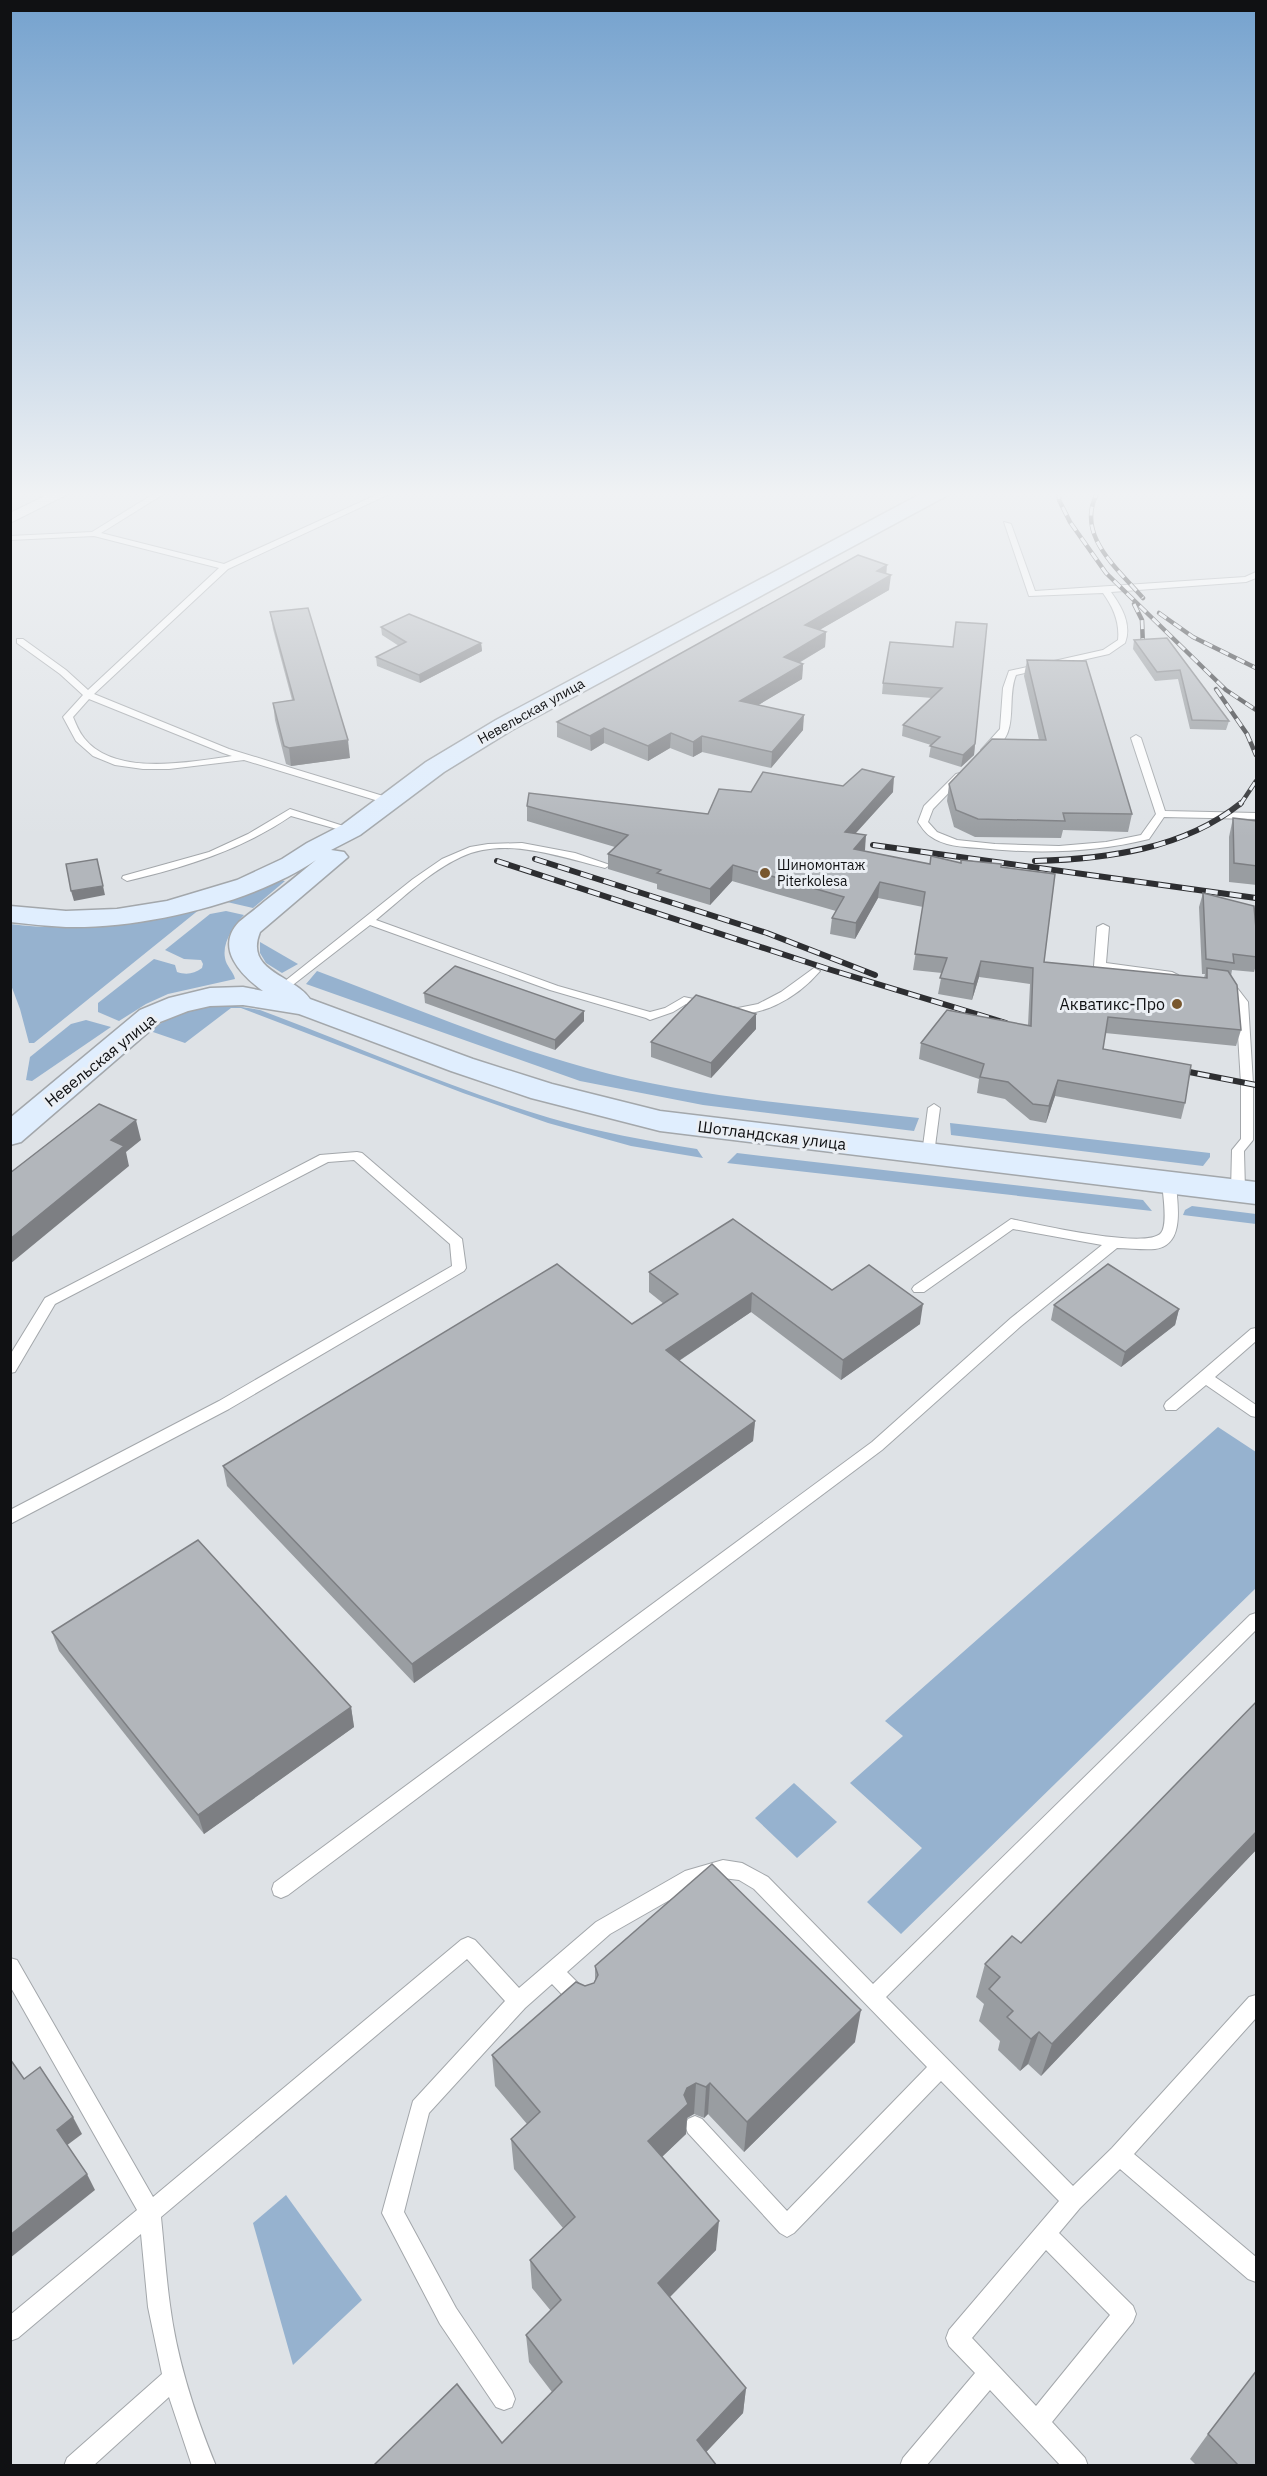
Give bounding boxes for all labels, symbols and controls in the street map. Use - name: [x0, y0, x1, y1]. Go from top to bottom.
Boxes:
- street label: Невельская улица: [474, 674, 588, 748]
- place label: Шиномонтаж Piterkolesa: [777, 856, 865, 890]
- marker: Шиномонтаж Piterkolesa: [758, 866, 772, 880]
- place label: Акватикс-Про: [1060, 994, 1165, 1014]
- marker: Акватикс-Про: [1170, 997, 1184, 1011]
- street label: Невельская улица: [40, 1009, 160, 1111]
- street label: Шотландская улица: [697, 1116, 848, 1154]

